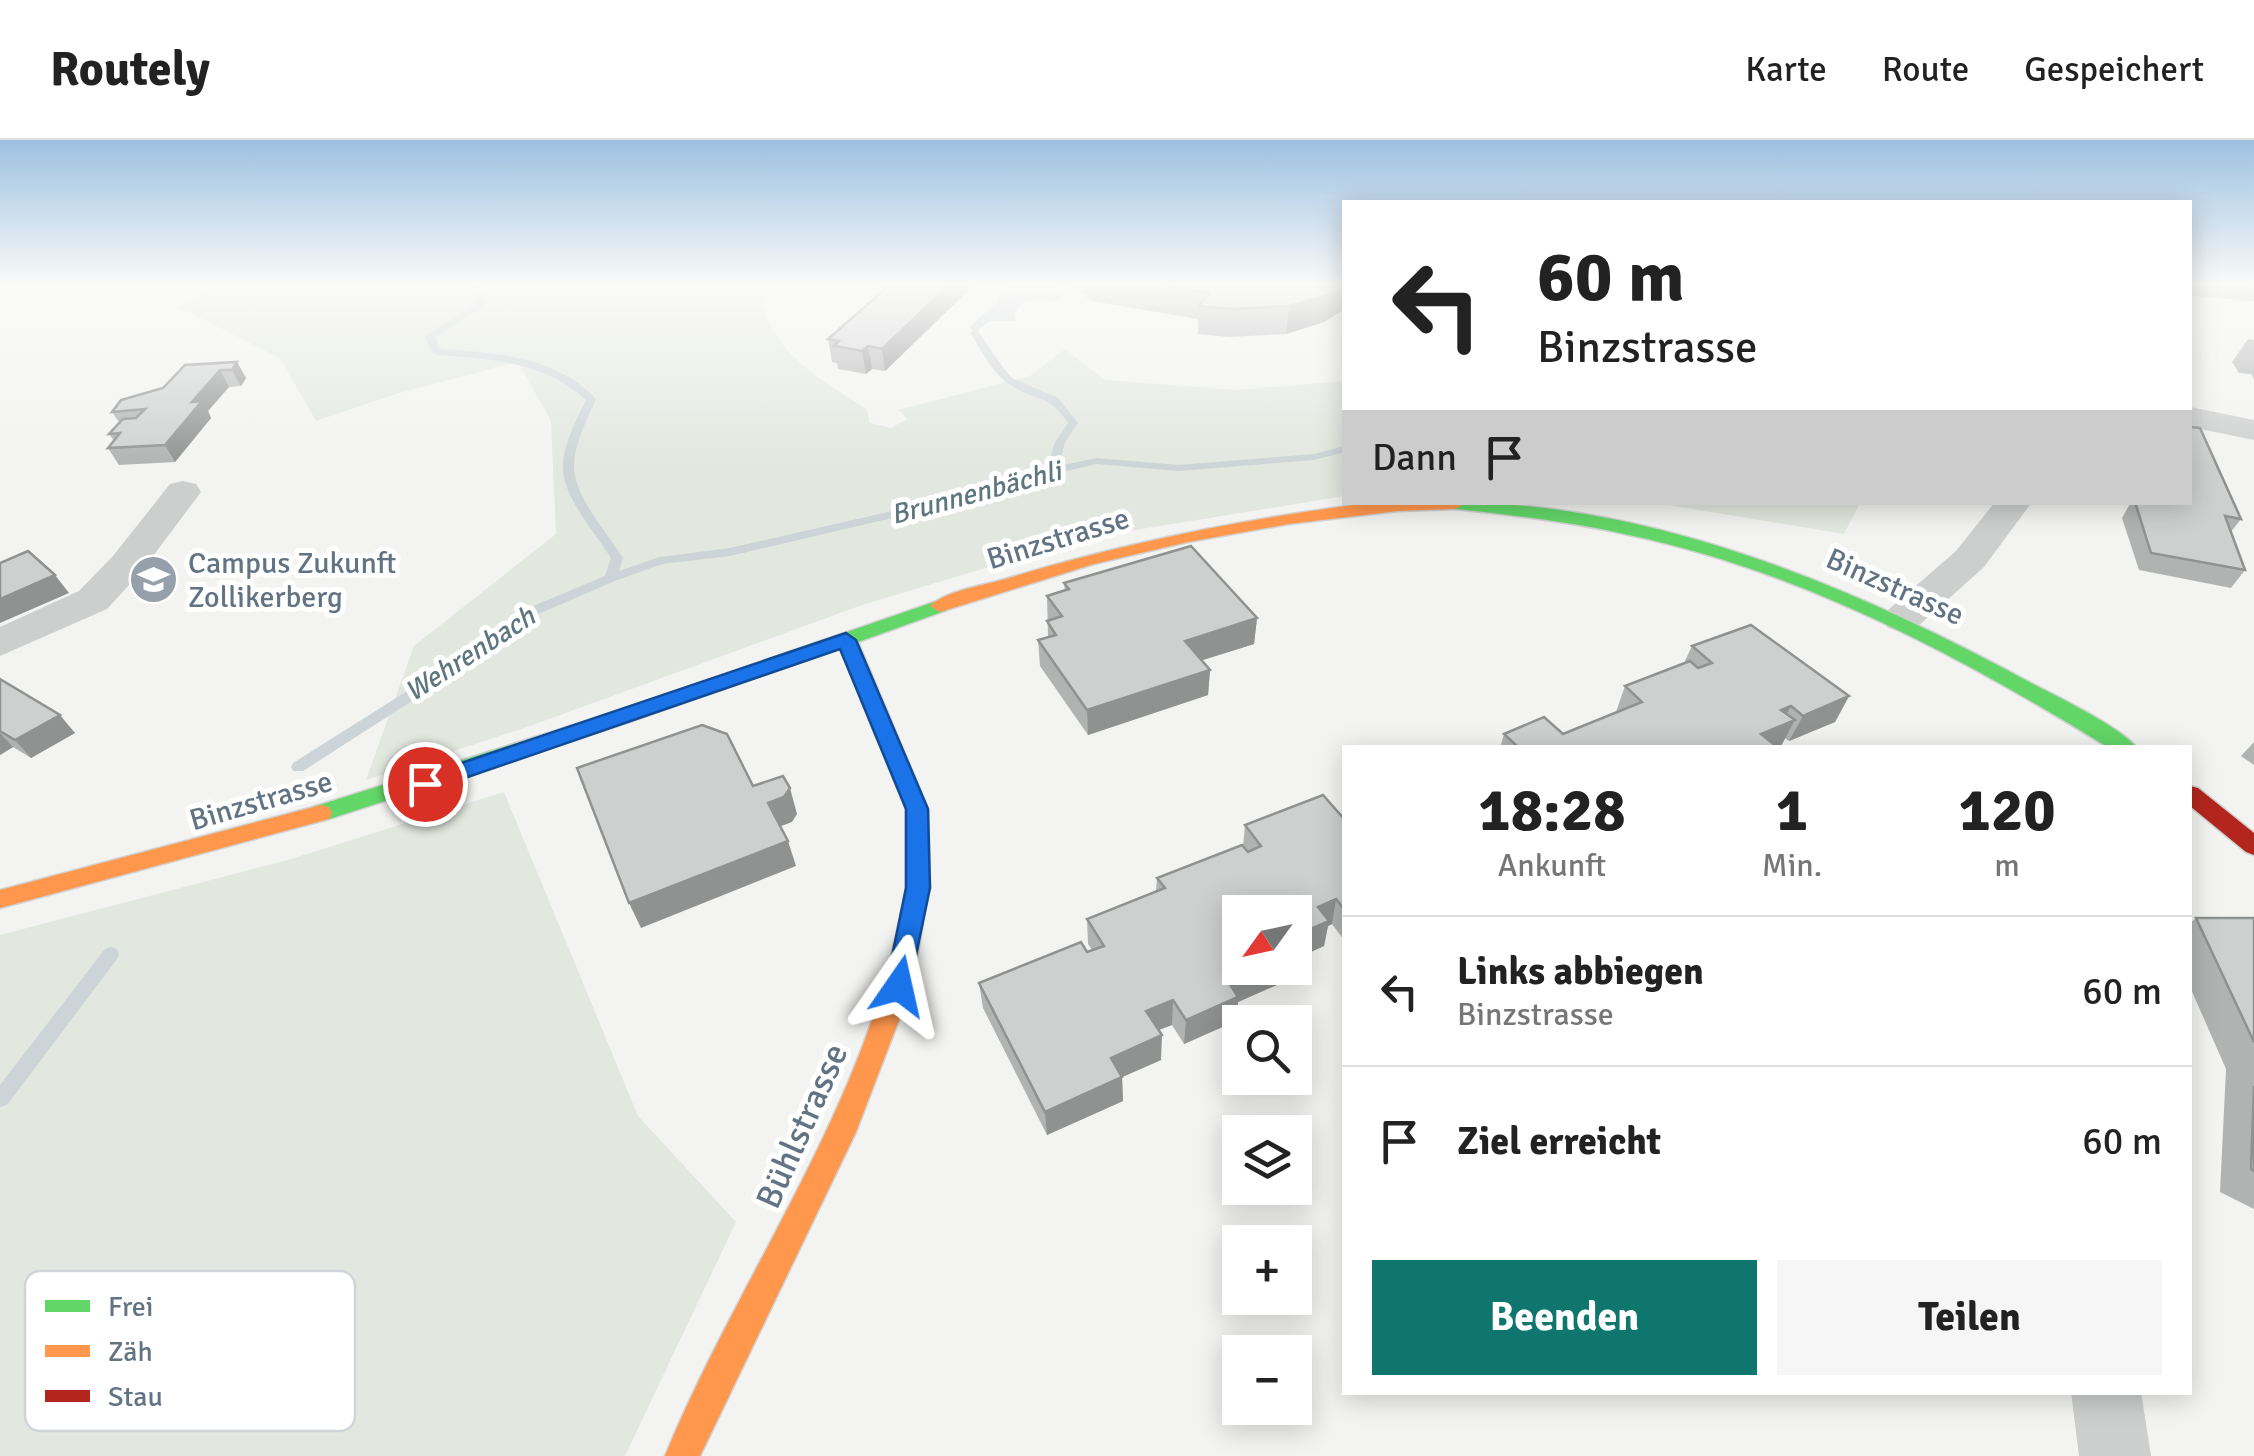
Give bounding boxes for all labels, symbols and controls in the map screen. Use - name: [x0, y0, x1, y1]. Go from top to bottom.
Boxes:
- text: Routely: [50, 40, 210, 99]
- text: Karte: [1745, 48, 1827, 91]
- text: Route: [1882, 48, 1969, 91]
- text: Gespeichert: [2024, 48, 2204, 91]
- text: 60 m: [1537, 234, 1685, 320]
- icon: left: [1372, 240, 1502, 370]
- text: Binzstrasse: [1537, 320, 1757, 375]
- icon: arrive: [1477, 430, 1532, 485]
- text: Dann: [1372, 434, 1457, 481]
- water label: Brunnenbächli: [887, 453, 1067, 532]
- street label: Binzstrasse: [982, 500, 1134, 578]
- street label: Binzstrasse: [1820, 540, 1970, 634]
- place label: Campus Zukunft Zollikerberg: [188, 545, 396, 616]
- school or university icon: Campus Zukunft Zollikerberg: [127, 554, 179, 606]
- water label: Wehrenbach: [399, 599, 542, 709]
- pin: [383, 742, 468, 827]
- icon: arrive: [398, 757, 453, 812]
- street label: Binzstrasse: [185, 763, 337, 839]
- text: 18:28: [1478, 774, 1626, 848]
- text: 1: [1776, 774, 1808, 848]
- text: 120: [1959, 774, 2056, 848]
- text: Ankunft: [1498, 846, 1606, 885]
- text: Min.: [1762, 846, 1822, 885]
- text: m: [1994, 846, 2020, 885]
- north arrow: [1222, 895, 1312, 985]
- map controls: [1222, 895, 1312, 1425]
- position arrow: [847, 934, 951, 1038]
- text: Links abbiegen: [1457, 948, 1704, 995]
- icon: left: [1372, 964, 1427, 1019]
- text: 60 m: [2082, 968, 2162, 1015]
- text: Binzstrasse: [1457, 995, 1614, 1034]
- button: search: [1222, 1005, 1312, 1095]
- street label: Bühlstrasse: [747, 1037, 857, 1215]
- icon: arrive: [1372, 1114, 1427, 1169]
- button: layers: [1222, 1115, 1312, 1205]
- text: Ziel erreicht: [1457, 1118, 1661, 1165]
- text: 60 m: [2082, 1118, 2162, 1165]
- button: +: [1222, 1225, 1312, 1315]
- button: Beenden: [1372, 1260, 1757, 1375]
- button: Teilen: [1777, 1260, 2162, 1375]
- legend: [25, 1271, 355, 1431]
- text: Frei: [108, 1290, 153, 1324]
- text: Zäh: [108, 1335, 153, 1369]
- button: −: [1222, 1335, 1312, 1425]
- text: Stau: [108, 1380, 163, 1414]

